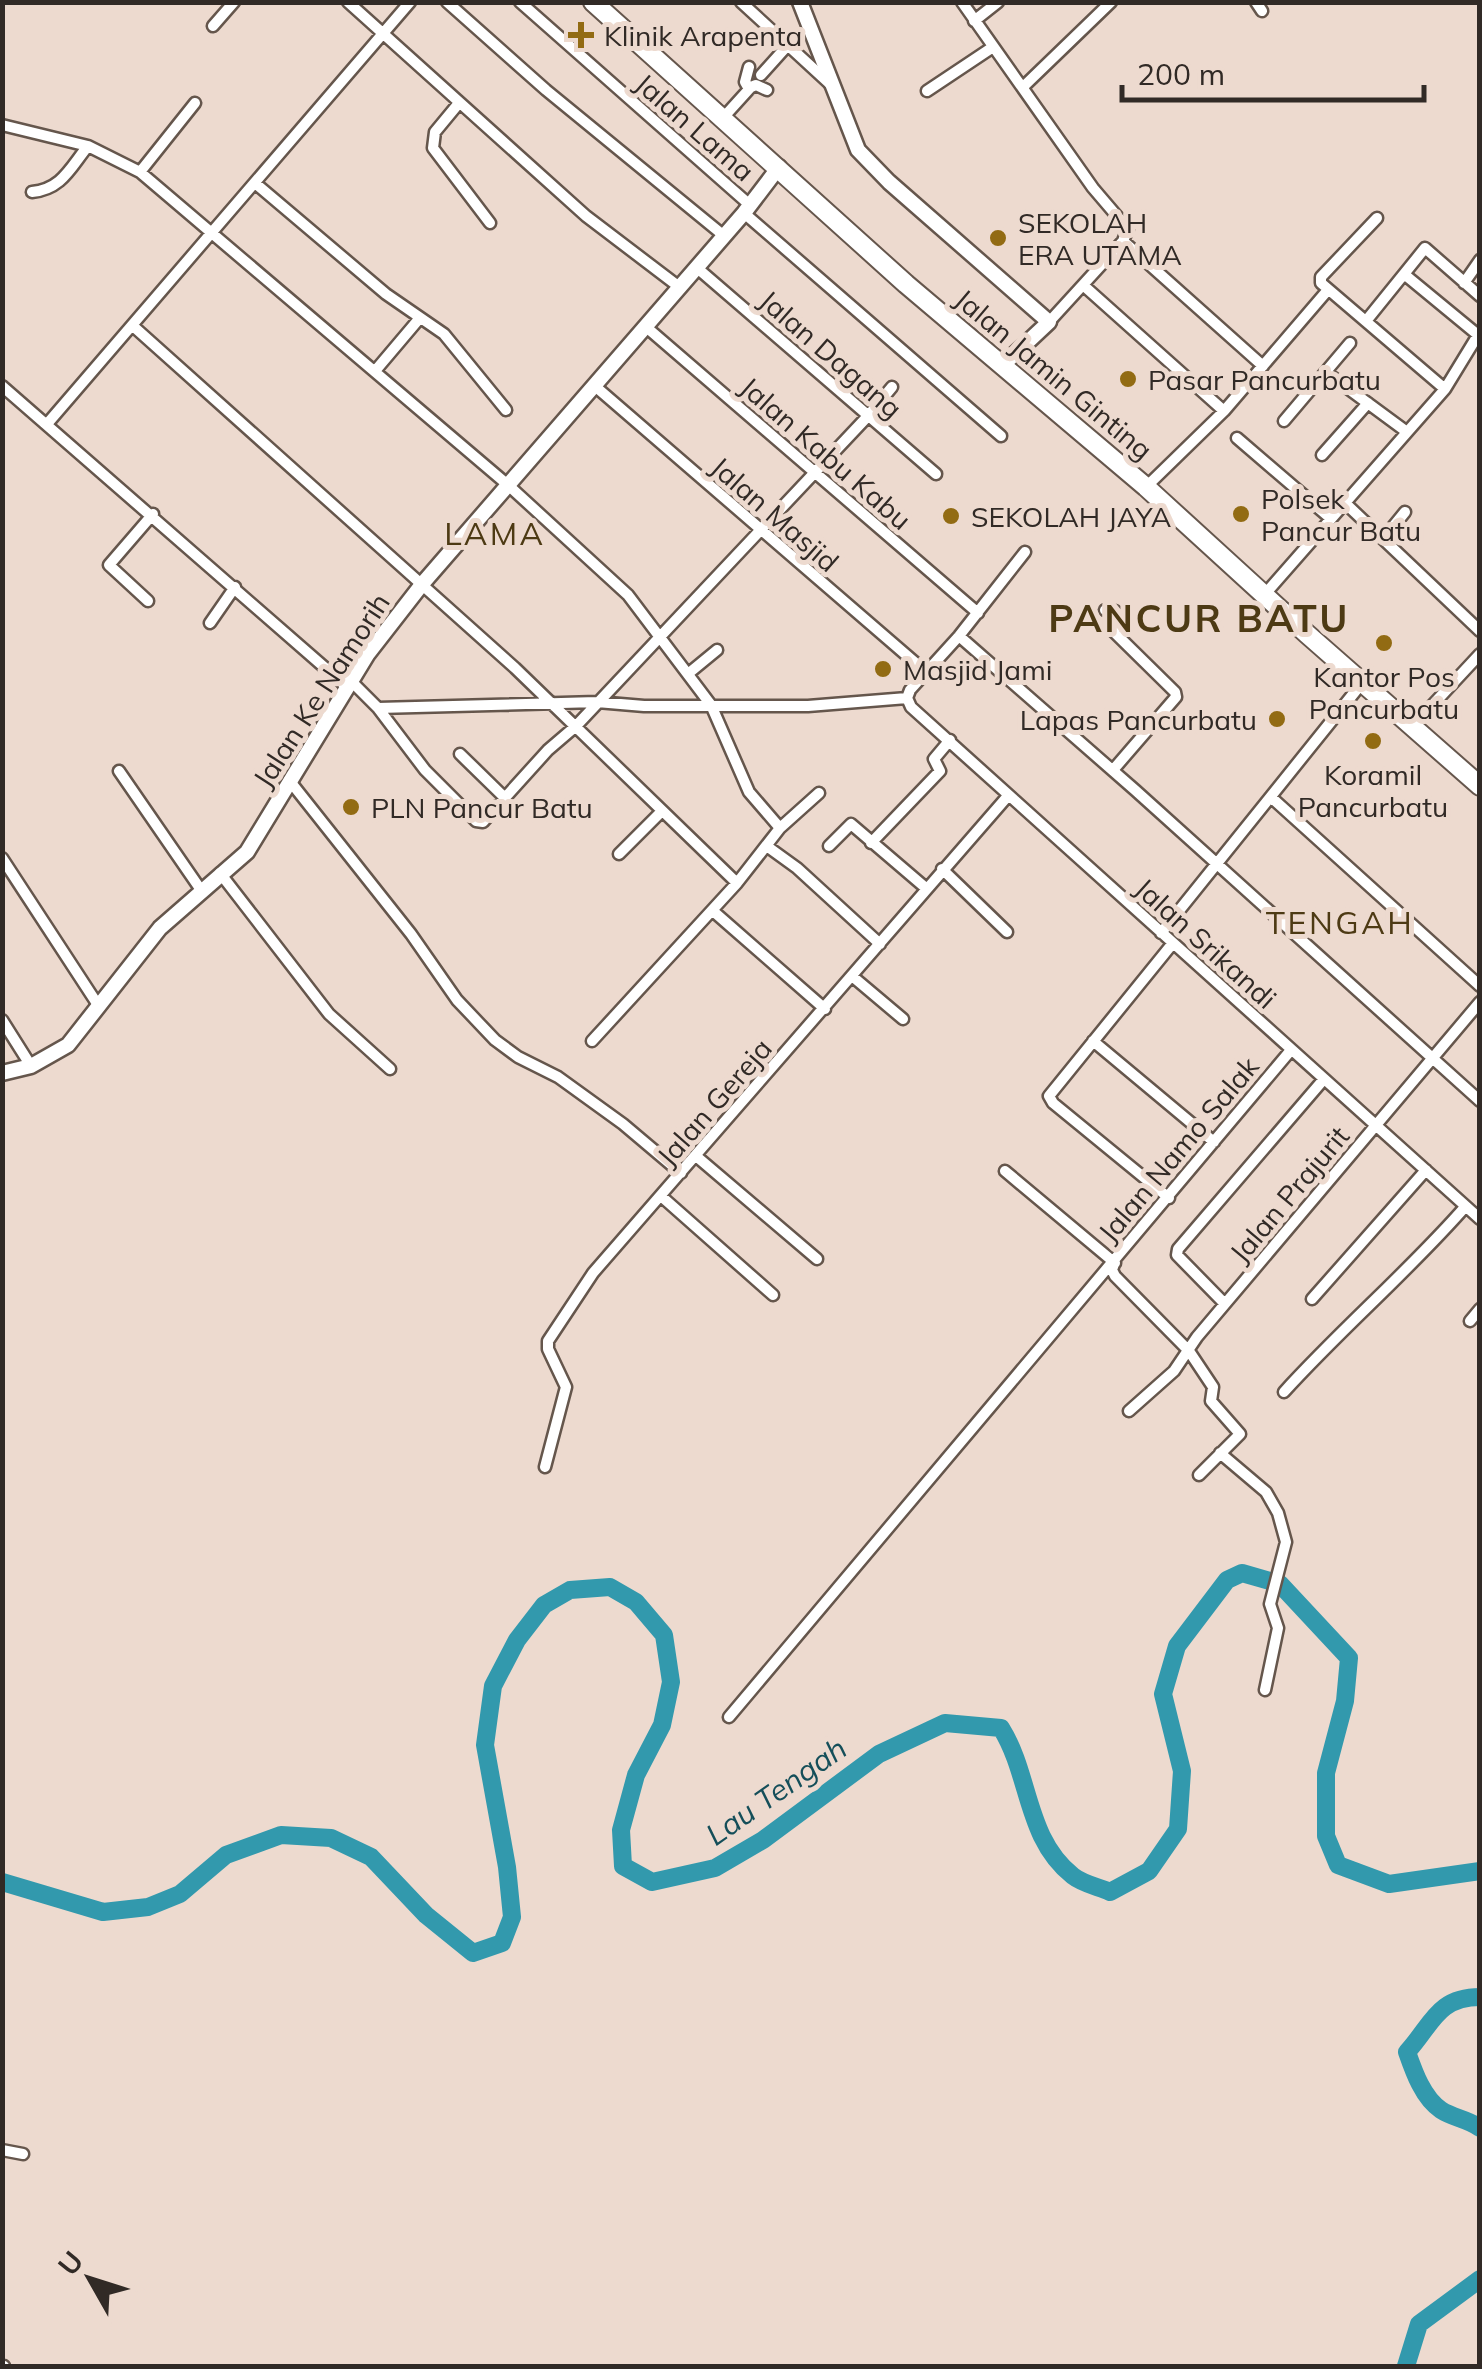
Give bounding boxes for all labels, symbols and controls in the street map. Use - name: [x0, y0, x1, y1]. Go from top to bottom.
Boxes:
- place label: Klinik Arapenta: [604, 18, 802, 53]
- marker: Klinik Arapenta: [568, 22, 594, 48]
- scale bar: [1122, 40, 1424, 102]
- text: 200 m: [1137, 55, 1225, 93]
- street label: Jalan Lama: [628, 66, 762, 188]
- place label: SEKOLAH ERA UTAMA: [1018, 205, 1182, 272]
- marker: SEKOLAH ERA UTAMA: [987, 227, 1009, 249]
- street label: Jalan Jamin Ginting: [948, 281, 1160, 467]
- street label: Jalan Dagang: [752, 282, 910, 426]
- place label: Pasar Pancurbatu: [1148, 362, 1381, 397]
- marker: Pasar Pancurbatu: [1117, 368, 1139, 390]
- street label: Jalan Kabu Kabu: [733, 369, 919, 537]
- street label: Jalan Masjid: [704, 449, 846, 579]
- place label: Polsek Pancur Batu: [1261, 481, 1421, 548]
- place label: SEKOLAH JAYA: [971, 499, 1172, 534]
- marker: Polsek Pancur Batu: [1230, 503, 1252, 525]
- marker: SEKOLAH JAYA: [940, 505, 962, 527]
- district label: LAMA: [444, 513, 546, 553]
- street label: Jalan Ke Namorih: [245, 586, 397, 794]
- district label: PANCUR BATU: [1048, 594, 1350, 642]
- marker: Kantor Pos Pancurbatu: [1373, 632, 1395, 654]
- place label: Masjid Jami: [903, 652, 1052, 687]
- marker: Masjid Jami: [872, 658, 894, 680]
- place label: Kantor Pos Pancurbatu: [1309, 659, 1459, 726]
- place label: Lapas Pancurbatu: [1020, 702, 1257, 737]
- marker: Lapas Pancurbatu: [1266, 708, 1288, 730]
- marker: Koramil Pancurbatu: [1362, 730, 1384, 752]
- place label: Koramil Pancurbatu: [1298, 757, 1448, 824]
- place label: PLN Pancur Batu: [371, 790, 593, 825]
- marker: PLN Pancur Batu: [340, 796, 362, 818]
- street label: Jalan Srikandi: [1128, 870, 1284, 1016]
- district label: TENGAH: [1266, 902, 1414, 942]
- street label: Jalan Gereja: [649, 1031, 779, 1173]
- street label: Jalan Namo Salak: [1090, 1049, 1266, 1249]
- street label: Jalan Prajurit: [1222, 1118, 1356, 1269]
- water label: Lau Tengah: [698, 1729, 854, 1853]
- north arrow: [40, 2229, 140, 2329]
- text: U: [50, 2244, 90, 2282]

